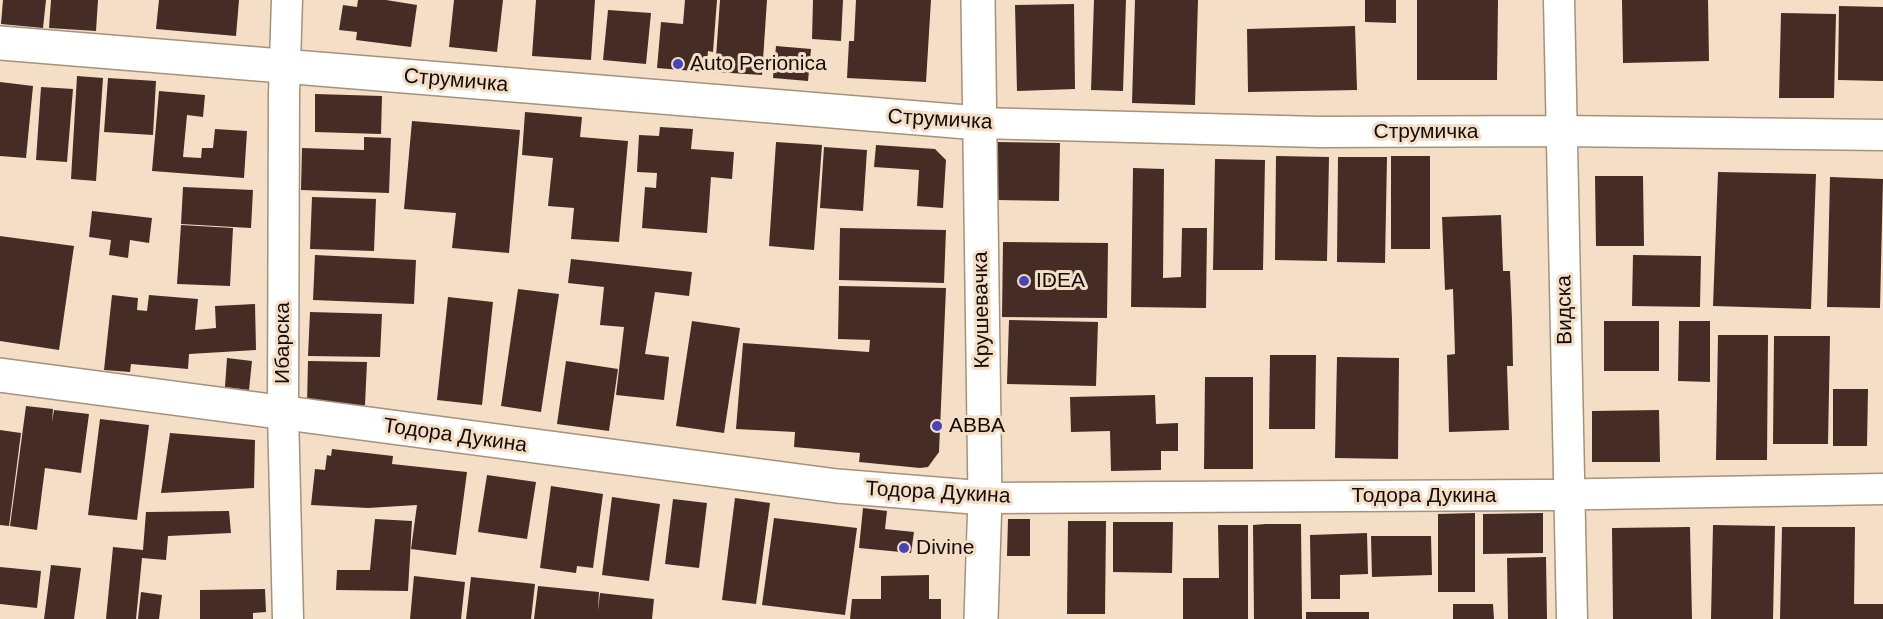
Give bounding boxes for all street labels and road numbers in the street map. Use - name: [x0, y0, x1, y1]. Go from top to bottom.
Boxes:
- street label: Струмичка: [403, 64, 509, 98]
- street label: Струмичка: [887, 105, 993, 135]
- street label: Струмичка: [1374, 119, 1478, 145]
- street label: Крушевачка: [968, 251, 996, 369]
- street label: Видска: [1552, 275, 1578, 345]
- street label: Ибарска: [270, 302, 296, 384]
- street label: Тодора Дукина: [381, 413, 529, 459]
- street label: Тодора Дукина: [865, 477, 1011, 509]
- street label: Тодора Дукина: [1352, 483, 1496, 509]

